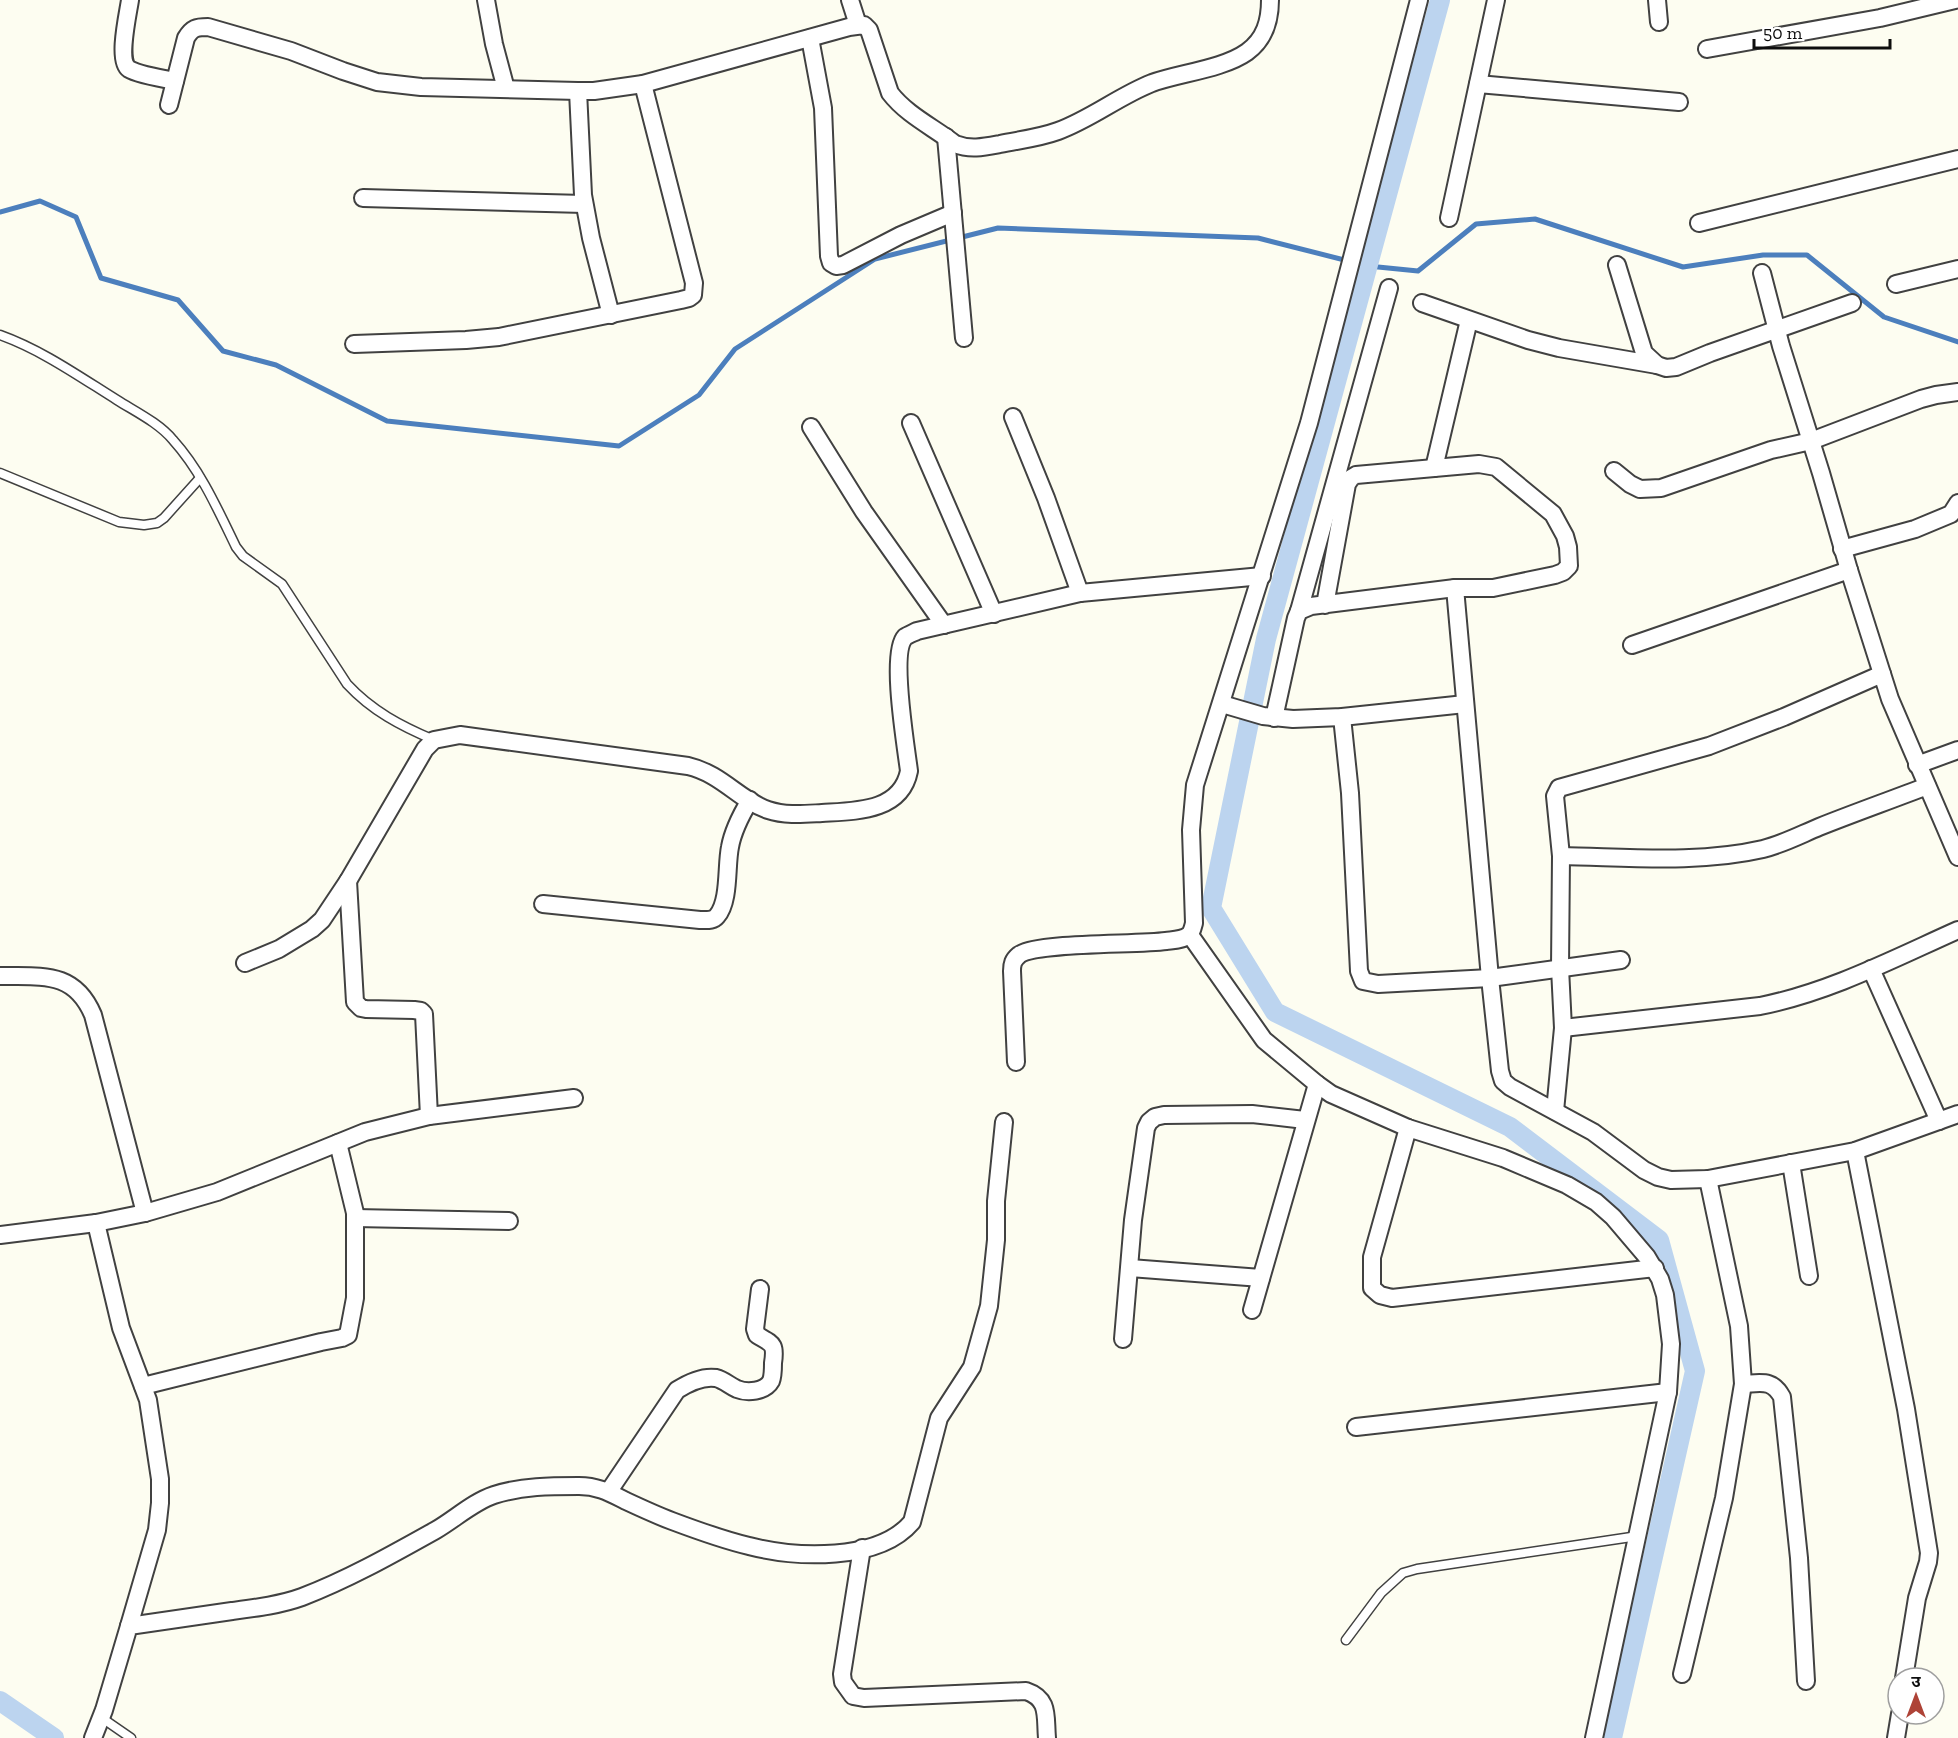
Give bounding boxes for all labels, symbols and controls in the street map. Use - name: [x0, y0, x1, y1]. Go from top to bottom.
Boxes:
- scale bar: [1754, 12, 1890, 50]
- text: 50 m: [1763, 22, 1803, 44]
- north arrow: [1886, 1666, 1946, 1726]
- text: उ: [1911, 1672, 1921, 1691]

